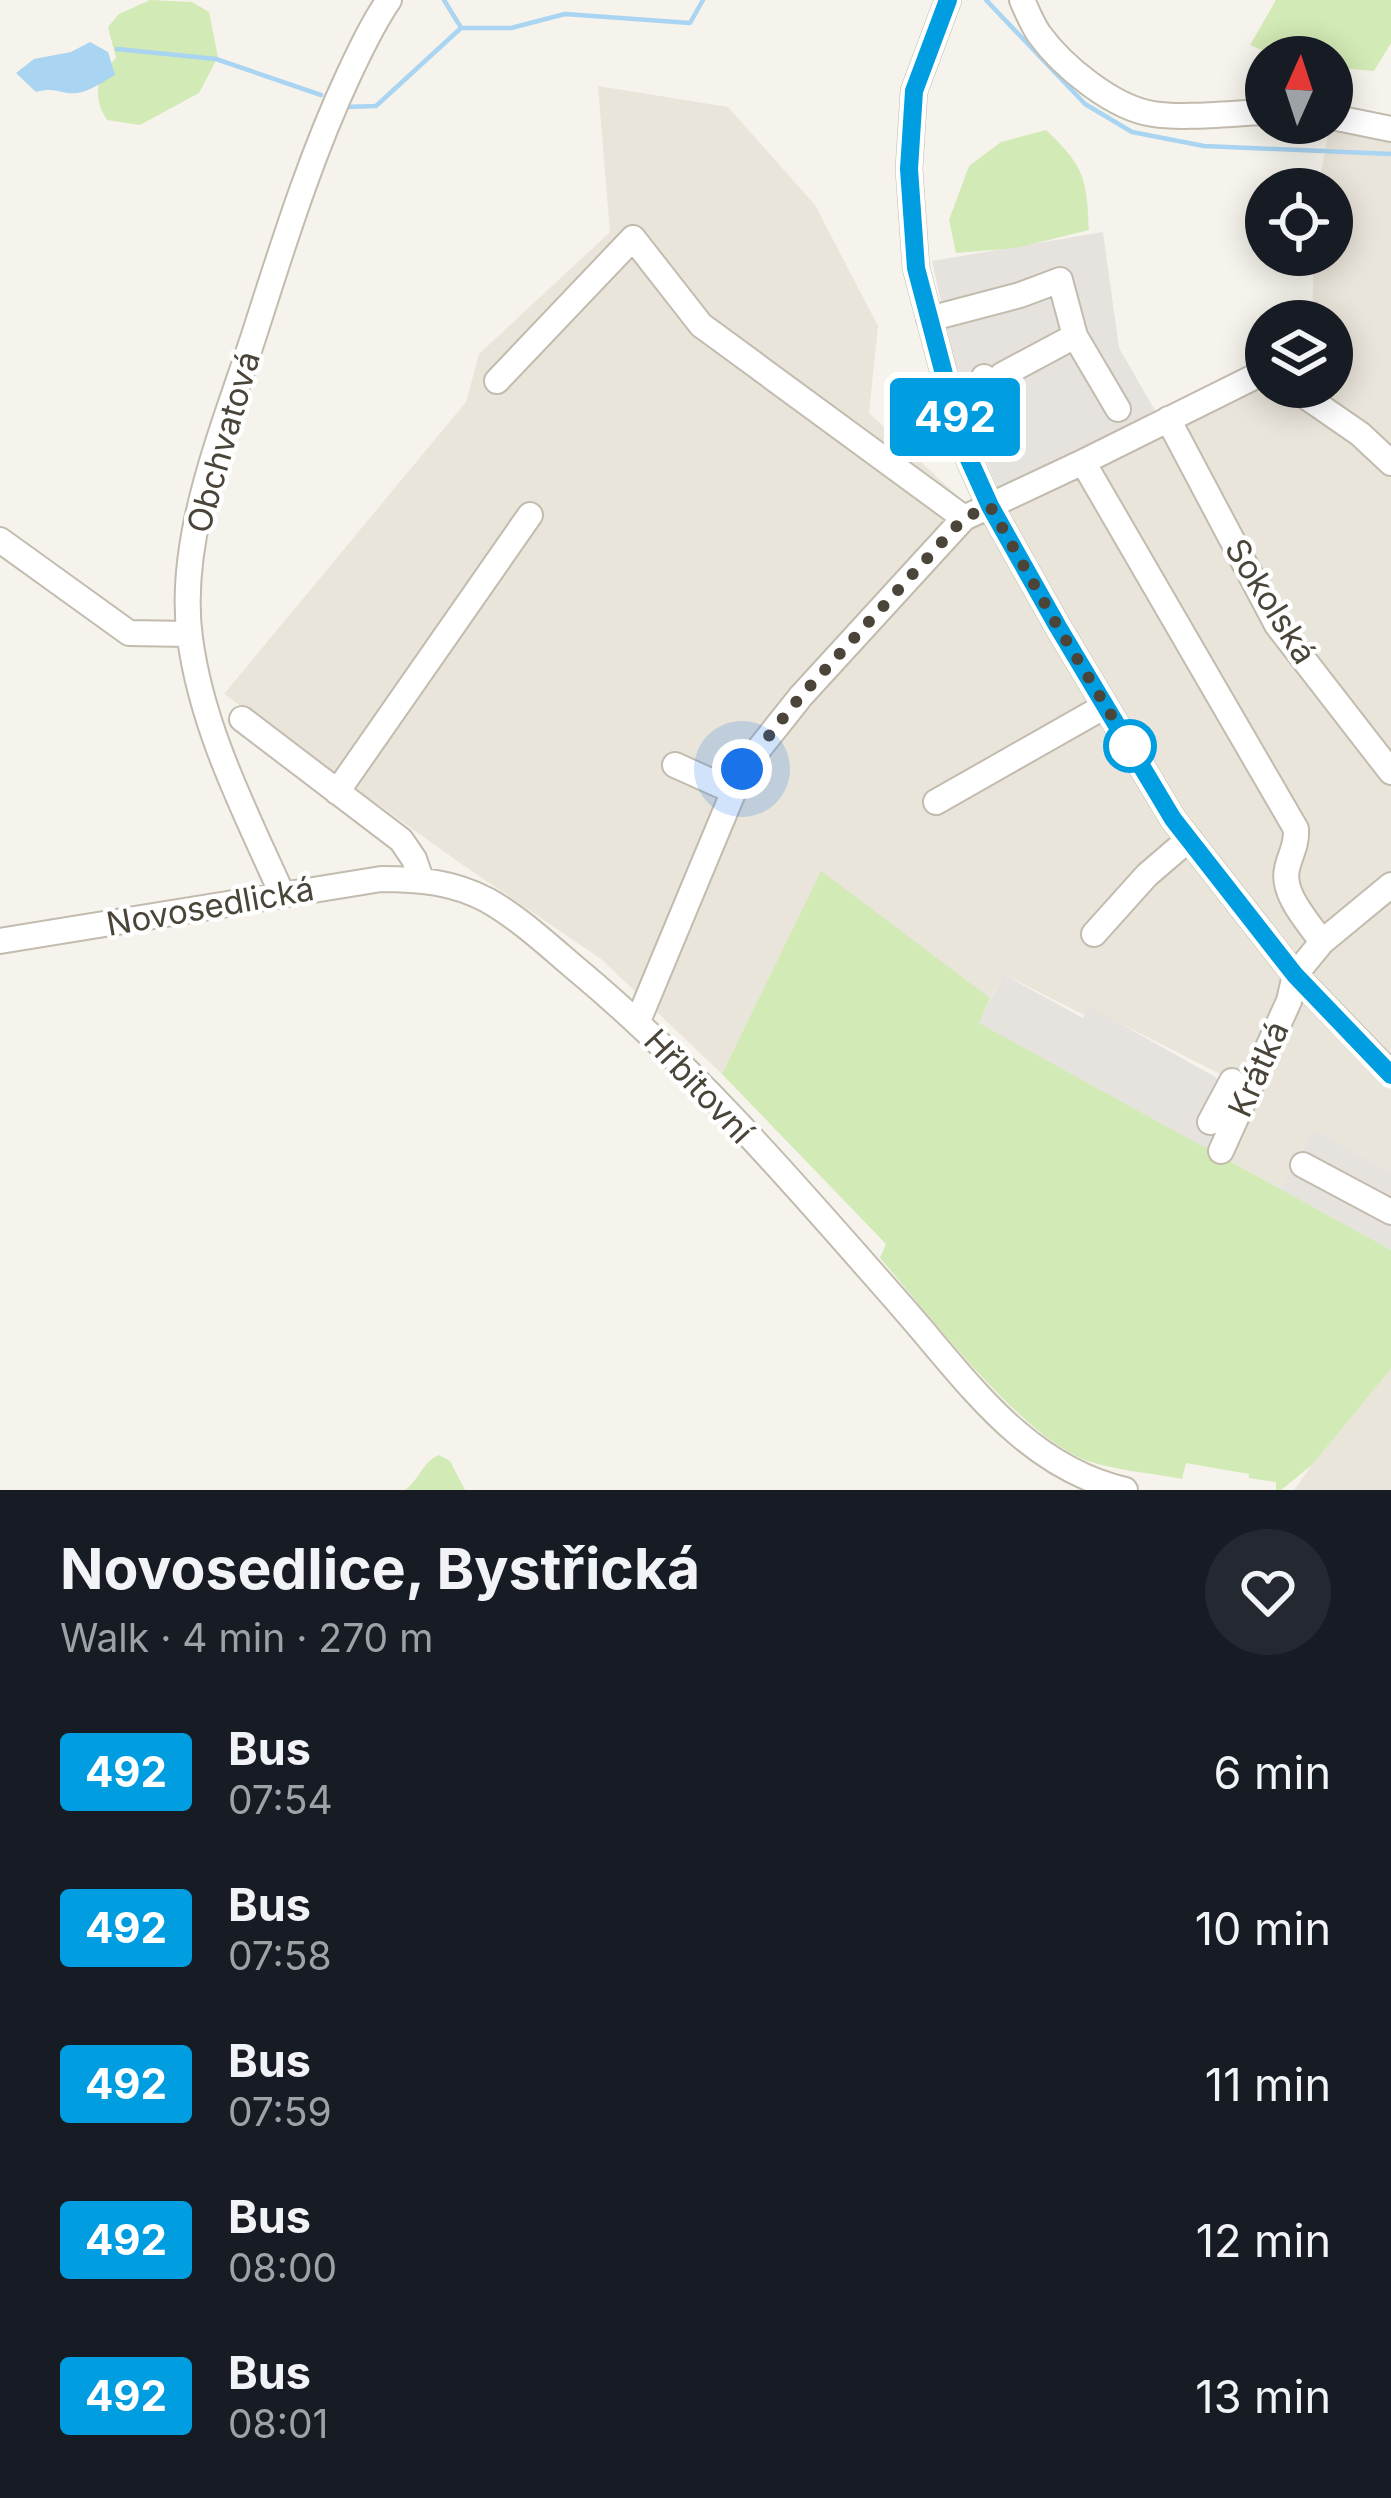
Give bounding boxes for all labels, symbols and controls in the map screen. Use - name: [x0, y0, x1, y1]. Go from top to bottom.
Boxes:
- north arrow: [1245, 36, 1353, 144]
- map controls: [1245, 36, 1353, 408]
- button: locate: [1245, 168, 1353, 276]
- button: layers: [1245, 300, 1353, 408]
- street label: Obchvatová: [178, 347, 268, 537]
- line badge: 492: [886, 378, 1024, 456]
- text: 492: [914, 391, 996, 442]
- street label: Sokolská: [1217, 531, 1325, 671]
- unlabelled marker: [1105, 721, 1155, 771]
- your location: [712, 739, 772, 799]
- street label: Novosedlická: [103, 868, 317, 944]
- street label: Krátká: [1219, 1015, 1297, 1123]
- street label: Hřbitovní: [636, 1021, 762, 1152]
- button: heart: [1205, 1529, 1331, 1655]
- text: Novosedlice, Bystřická: [60, 1534, 700, 1603]
- text: Walk · 4 min · 270 m: [60, 1614, 433, 1661]
- text: Bus: [228, 1721, 311, 1776]
- text: 6 min: [1214, 1745, 1331, 1800]
- text: 492: [85, 1746, 167, 1797]
- text: 07:54: [228, 1776, 333, 1823]
- text: Bus: [228, 1877, 311, 1932]
- text: 10 min: [1195, 1901, 1331, 1956]
- text: 492: [85, 1902, 167, 1953]
- text: 07:58: [228, 1932, 332, 1979]
- text: Bus: [228, 2033, 311, 2088]
- text: 11 min: [1205, 2057, 1331, 2112]
- text: 492: [85, 2058, 167, 2109]
- text: 07:59: [228, 2088, 332, 2135]
- text: Bus: [228, 2189, 311, 2244]
- text: 12 min: [1196, 2213, 1331, 2268]
- text: 492: [85, 2214, 167, 2265]
- text: 08:00: [228, 2244, 337, 2291]
- text: Bus: [228, 2345, 311, 2400]
- text: 13 min: [1195, 2369, 1331, 2424]
- text: 492: [85, 2370, 167, 2421]
- text: 08:01: [228, 2400, 328, 2447]

